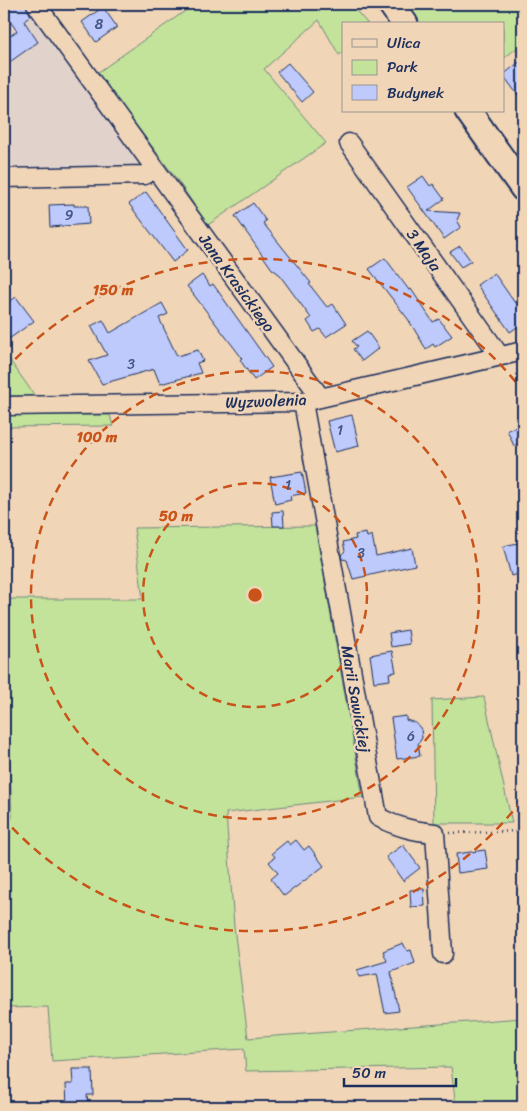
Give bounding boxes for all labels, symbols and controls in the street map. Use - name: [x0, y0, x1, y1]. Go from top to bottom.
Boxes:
- house number: 8: [95, 12, 104, 37]
- legend: [342, 22, 504, 112]
- text: Ulica: [387, 30, 421, 56]
- text: Park: [387, 54, 418, 80]
- text: Budynek: [387, 80, 445, 106]
- house number: 9: [65, 203, 74, 228]
- street label: 3 Maja: [399, 222, 450, 278]
- street label: Jana Krasickiego: [190, 227, 283, 339]
- text: 150 m: [93, 277, 134, 303]
- house number: 3: [127, 352, 135, 377]
- street label: Wyzwolenia: [225, 385, 307, 417]
- house number: 1: [337, 418, 343, 443]
- text: 100 m: [77, 424, 118, 450]
- house number: 1: [285, 473, 291, 498]
- text: 50 m: [159, 503, 194, 529]
- house number: 3: [357, 541, 365, 566]
- centre of rings: [246, 586, 264, 604]
- street label: Marii Sawickiej: [332, 643, 380, 756]
- house number: 6: [407, 724, 415, 749]
- scale bar: [344, 1056, 457, 1088]
- text: 50 m: [352, 1060, 387, 1086]

